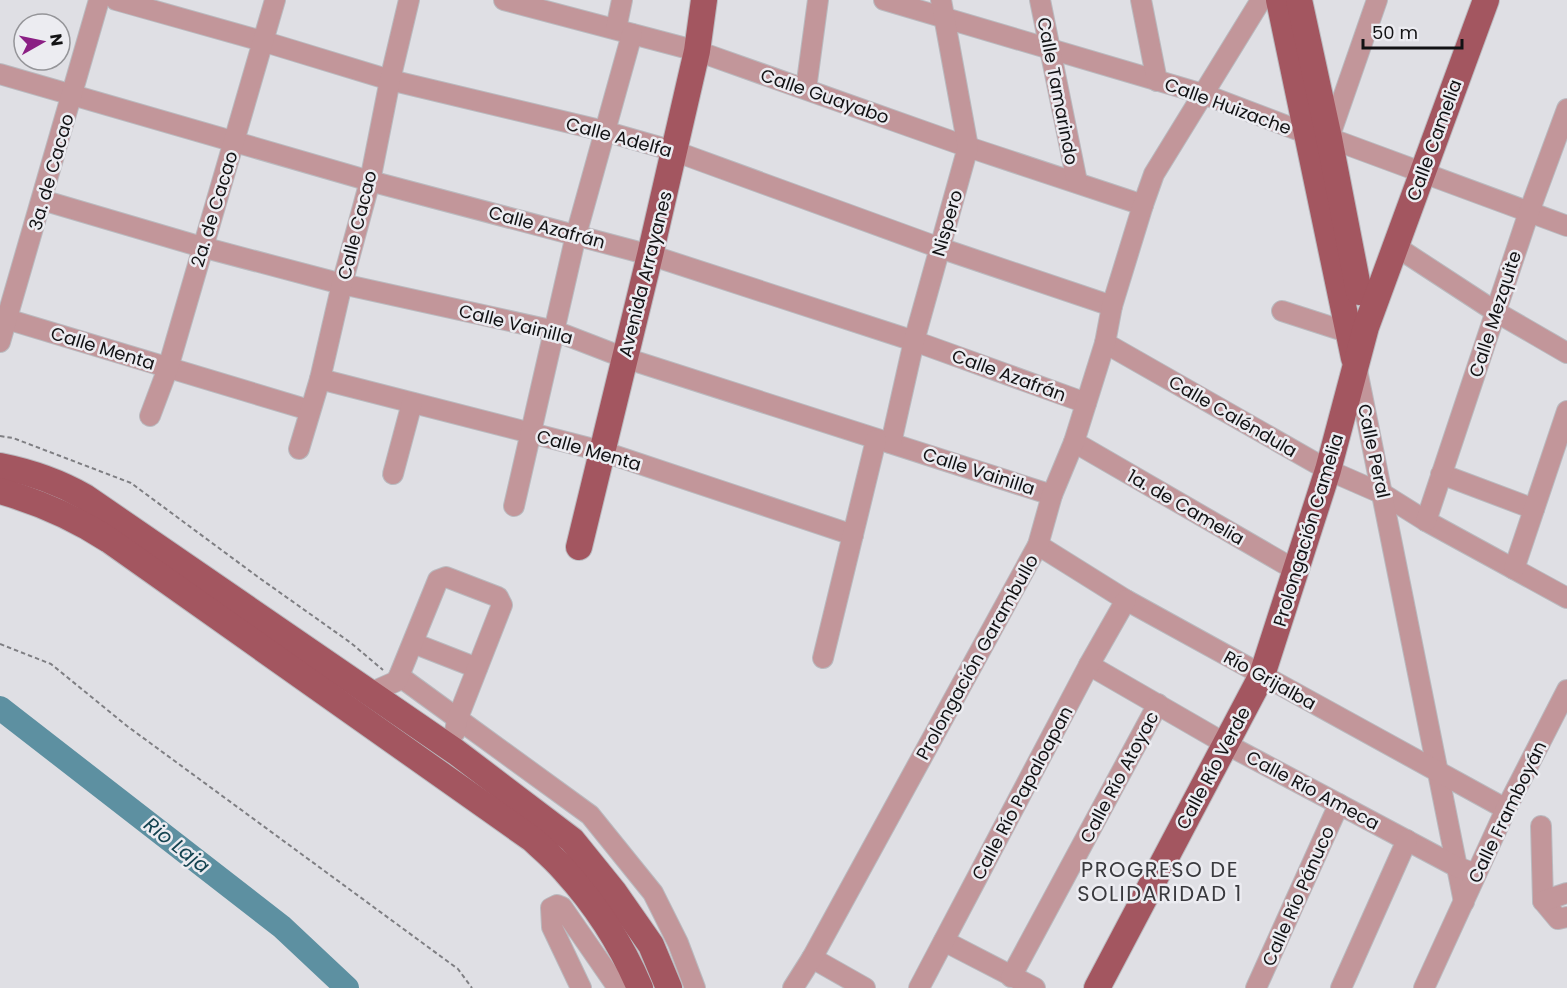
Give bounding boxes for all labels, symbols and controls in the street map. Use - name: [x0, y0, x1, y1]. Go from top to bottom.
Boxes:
- north arrow: [12, 12, 72, 72]
- scale bar: [1363, 12, 1462, 50]
- street label: Calle Tamarindo: [1031, 15, 1085, 167]
- text: 50 m: [1372, 20, 1418, 45]
- text: N: [44, 32, 69, 47]
- street label: Calle Guayabo: [757, 62, 893, 130]
- street label: Calle Huizache: [1161, 71, 1295, 141]
- street label: Calle Camelia: [1400, 76, 1468, 204]
- street label: 3a. de Cacao: [22, 111, 80, 233]
- street label: Calle Adelfa: [563, 111, 675, 163]
- street label: 2a. de Cacao: [185, 148, 243, 270]
- street label: Calle Cacao: [331, 168, 383, 282]
- street label: Nispero: [926, 187, 968, 259]
- street label: Avenida Arrayanes: [612, 188, 678, 360]
- street label: Calle Azafrán: [486, 199, 608, 255]
- street label: Calle Mezquite: [1463, 248, 1527, 380]
- street label: Calle Vainilla: [456, 298, 576, 350]
- street label: Calle Menta: [48, 320, 158, 376]
- street label: Calle Azafrán: [948, 343, 1070, 407]
- street label: Calle Caléndula: [1164, 369, 1302, 463]
- street label: Calle Peral: [1352, 402, 1396, 500]
- street label: Calle Menta: [534, 423, 644, 477]
- street label: Prolongación Camelia: [1267, 430, 1349, 630]
- street label: Calle Vainilla: [920, 441, 1038, 501]
- street label: 1a. de Camelia: [1123, 463, 1249, 551]
- street label: Prolongación Garambullo: [910, 550, 1044, 764]
- street label: Río Grijalba: [1219, 644, 1321, 716]
- street label: Calle Río Papaloapan: [966, 702, 1078, 884]
- street label: Calle Río Verde: [1170, 702, 1256, 834]
- street label: Calle Río Atoyac: [1074, 707, 1164, 847]
- street label: Calle Framboyán: [1462, 737, 1552, 887]
- street label: Calle Río Ameca: [1242, 744, 1384, 836]
- water label: Rio Laja: [138, 810, 216, 880]
- street label: Calle Río Pánuco: [1256, 822, 1340, 970]
- district label: PROGRESO DE SOLIDARIDAD 1: [1077, 855, 1243, 908]

